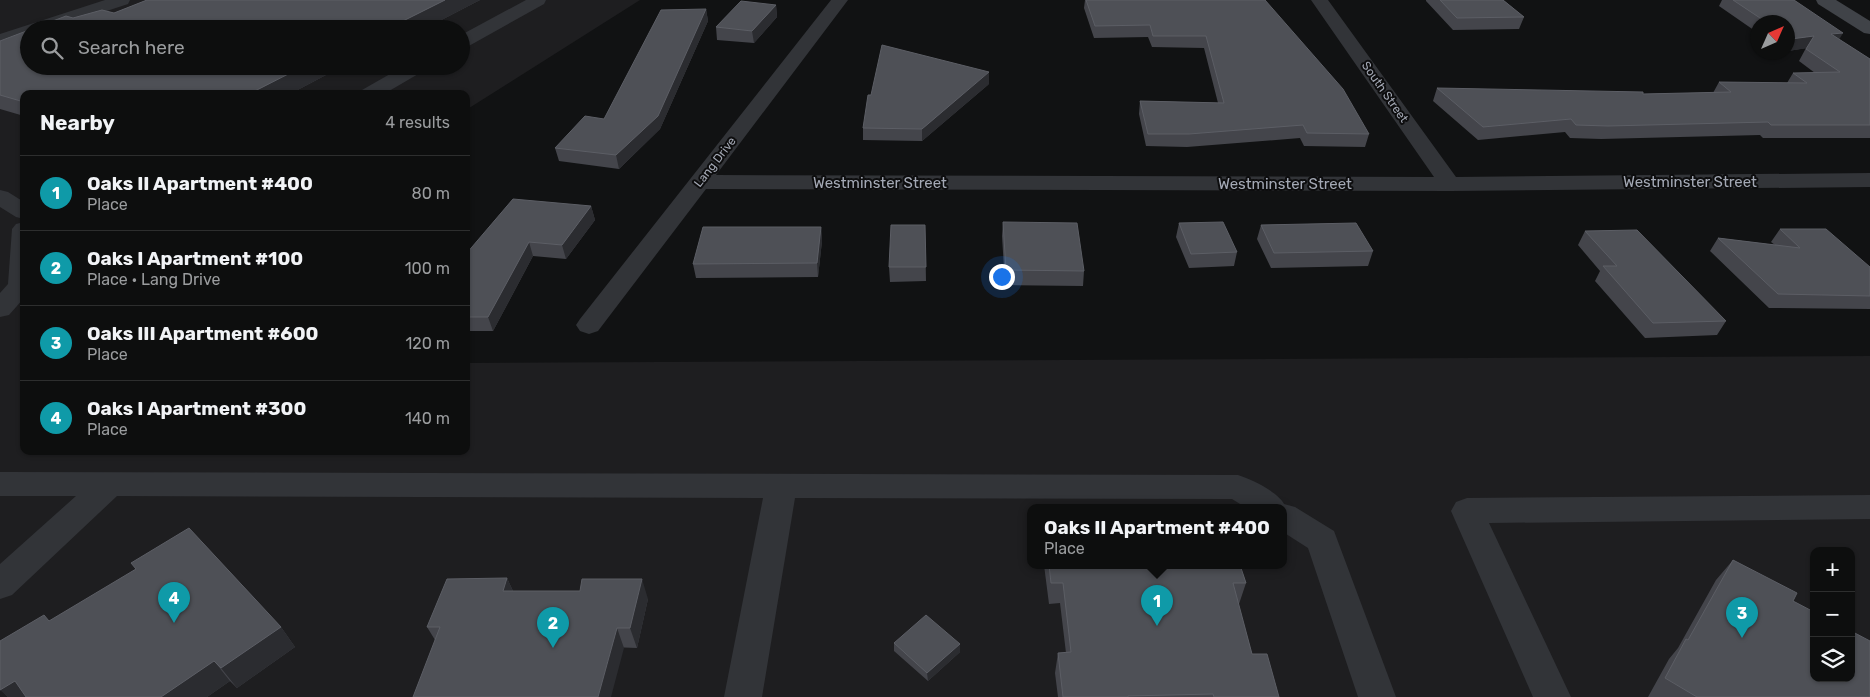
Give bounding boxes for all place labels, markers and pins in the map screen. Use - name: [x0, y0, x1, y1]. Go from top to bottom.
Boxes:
- pin: 4: [158, 582, 190, 623]
- pin: 1: [1141, 585, 1173, 626]
- pin: 3: [1726, 597, 1758, 638]
- pin: 2: [537, 607, 569, 648]

